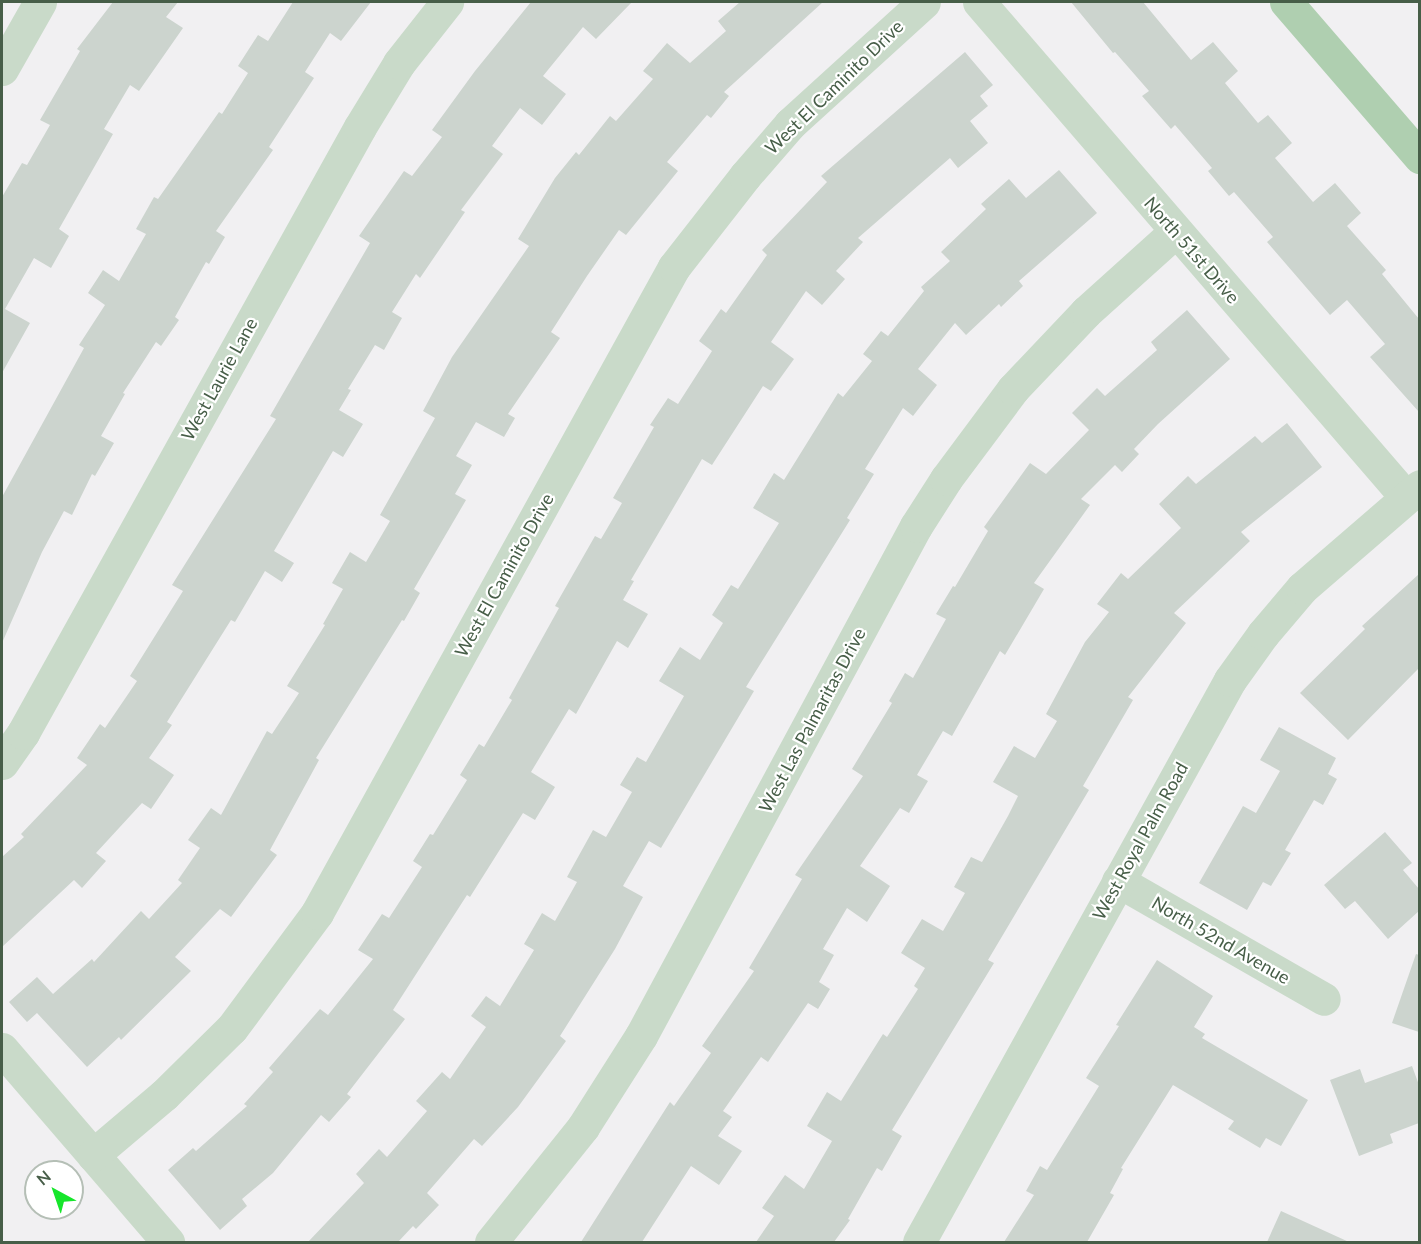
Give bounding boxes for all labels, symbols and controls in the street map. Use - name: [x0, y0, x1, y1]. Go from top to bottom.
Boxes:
- street label: West El Caminito Drive: [760, 15, 908, 159]
- street label: North 51st Drive: [1140, 192, 1244, 308]
- street label: West Laurie Lane: [176, 314, 262, 444]
- street label: West El Caminito Drive: [450, 489, 558, 661]
- street label: West Las Palmaritas Drive: [754, 624, 870, 816]
- street label: West Royal Palm Road: [1088, 759, 1192, 923]
- street label: North 52nd Avenue: [1148, 892, 1294, 988]
- north arrow: [24, 1160, 84, 1220]
- text: N: [33, 1166, 54, 1189]

